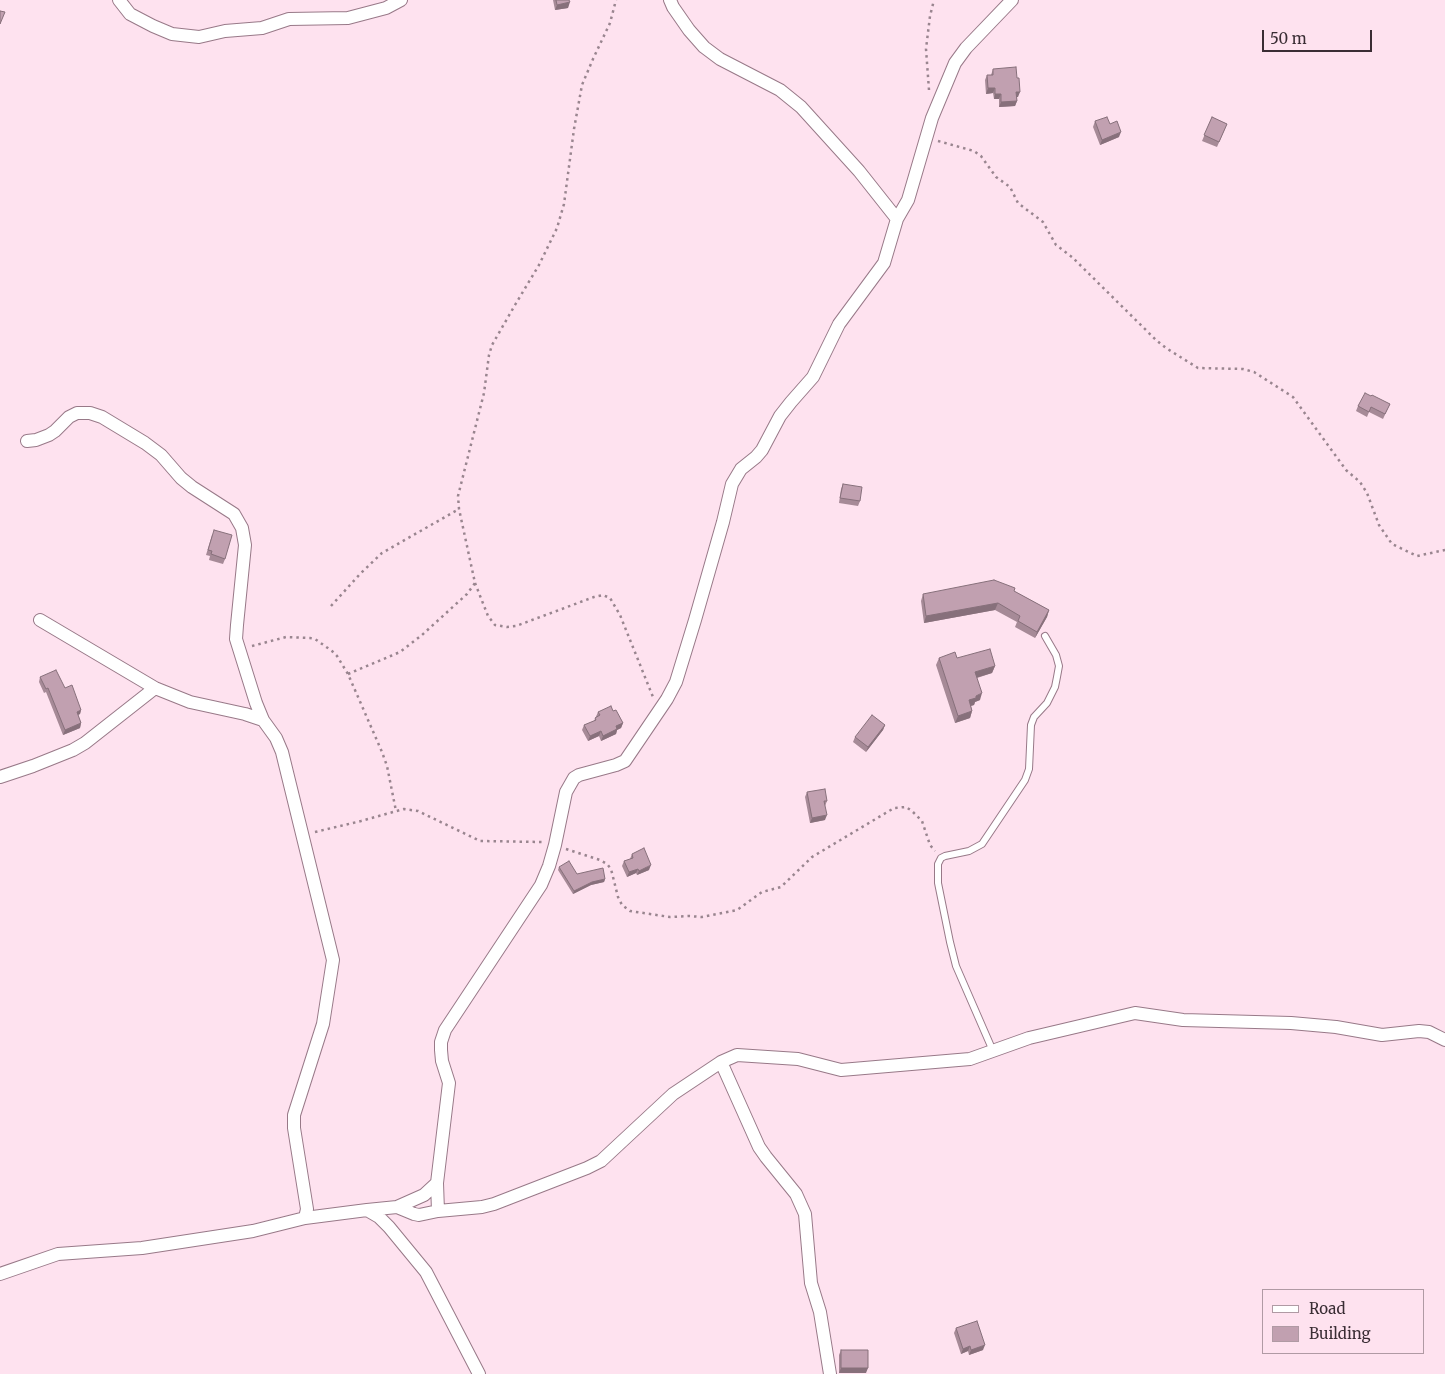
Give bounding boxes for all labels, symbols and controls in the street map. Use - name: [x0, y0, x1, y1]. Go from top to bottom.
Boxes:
- scale bar: [1265, 20, 1375, 52]
- text: 50 m: [1270, 29, 1307, 48]
- legend: [1262, 1289, 1425, 1354]
- text: Road: [1309, 1299, 1345, 1318]
- text: Building: [1309, 1324, 1371, 1343]

